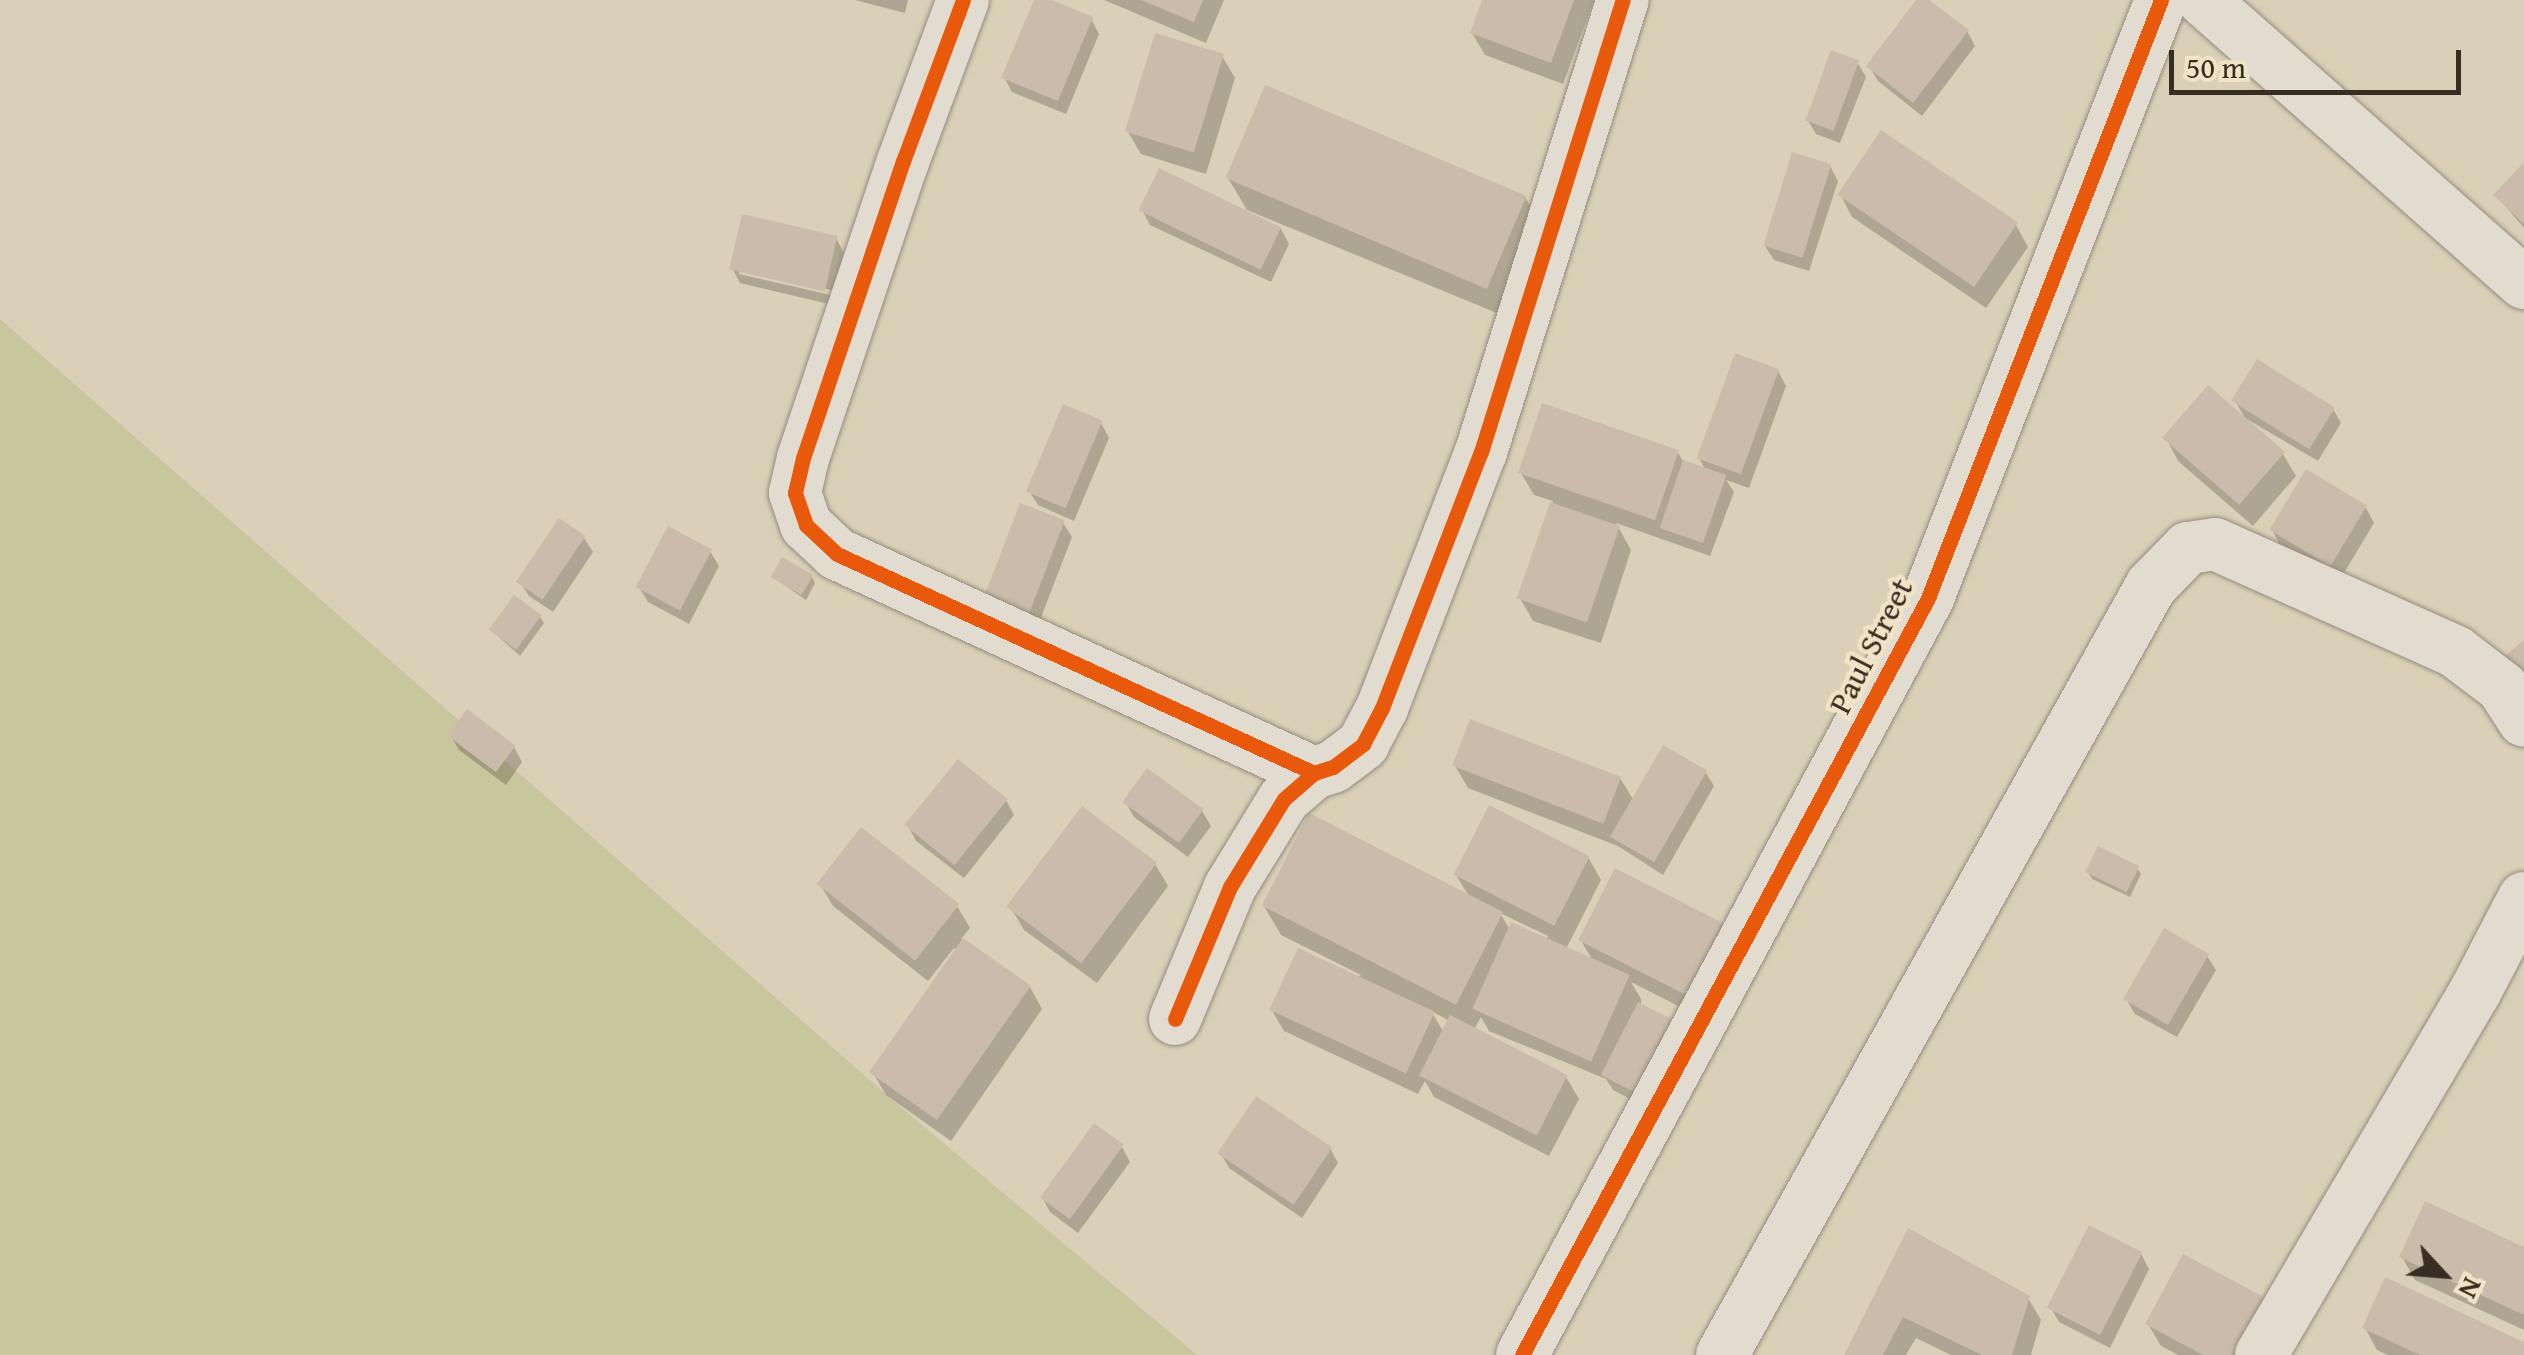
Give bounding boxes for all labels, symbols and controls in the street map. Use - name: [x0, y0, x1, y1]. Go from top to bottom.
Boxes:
- scale bar: [2174, 30, 2466, 92]
- text: 50 m: [2186, 45, 2246, 89]
- street label: Paul Street: [1821, 572, 1921, 720]
- north arrow: [2394, 1225, 2494, 1325]
- text: N: [2449, 1271, 2494, 1306]

